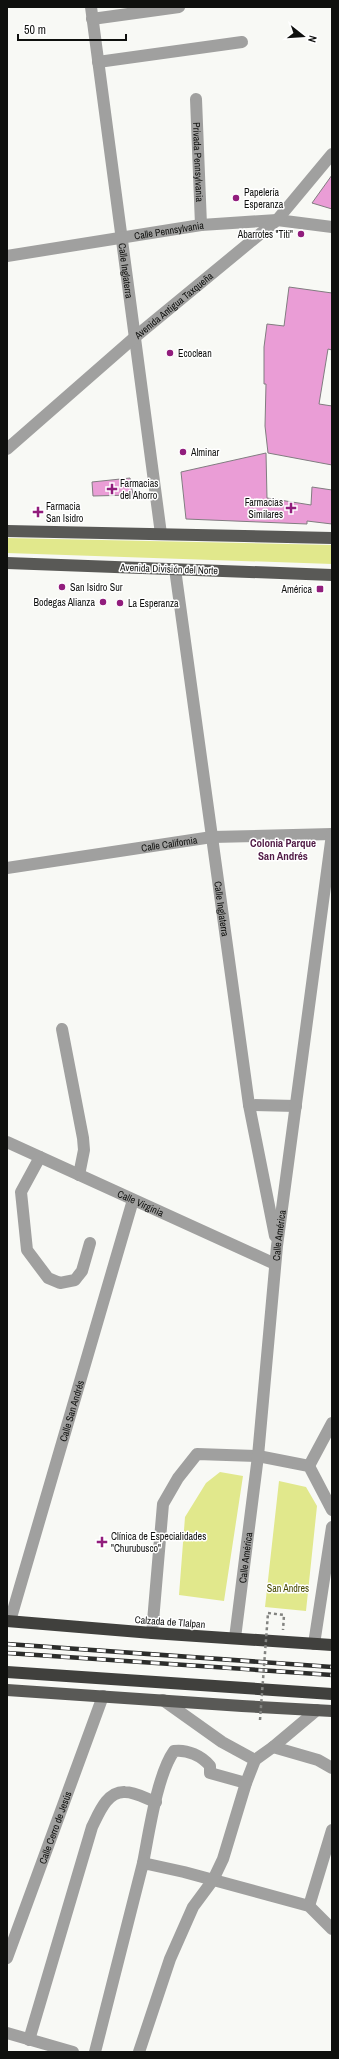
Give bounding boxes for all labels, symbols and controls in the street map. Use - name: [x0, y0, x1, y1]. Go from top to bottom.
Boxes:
- scale bar: [18, 16, 126, 42]
- north arrow: [283, 16, 323, 56]
- text: 50 m: [24, 22, 46, 38]
- text: N: [305, 34, 320, 44]
- street label: Privada Pennsylvania: [190, 122, 207, 203]
- place label: Papelería Esperanza: [244, 186, 284, 211]
- marker: Papelería Esperanza: [231, 193, 241, 203]
- street label: Calle Pennsylvania: [133, 218, 205, 242]
- place label: Abarrotes "Titi": [237, 228, 293, 241]
- marker: Abarrotes "Titi": [296, 229, 306, 239]
- street label: Calle Inglaterra: [116, 242, 136, 300]
- street label: Avenida Antigua Taxqueña: [131, 269, 216, 342]
- place label: Ecoclean: [178, 347, 212, 360]
- marker: Ecoclean: [165, 348, 175, 358]
- place label: Alminar: [190, 446, 220, 459]
- marker: Alminar: [178, 447, 188, 457]
- place label: Farmacias del Ahorro: [120, 477, 158, 502]
- marker: Farmacias del Ahorro: [107, 484, 117, 494]
- place label: Farmacias Similares: [245, 496, 283, 521]
- place label: Farmacia San Isidro: [46, 500, 84, 525]
- marker: Farmacias Similares: [286, 503, 296, 513]
- marker: Farmacia San Isidro: [33, 507, 43, 517]
- street label: Avenida División del Norte: [119, 561, 219, 577]
- place label: San Isidro Sur: [70, 581, 123, 594]
- marker: San Isidro Sur: [57, 582, 67, 592]
- place label: América: [280, 583, 312, 596]
- marker: América: [315, 584, 325, 594]
- place label: Bodegas Alianza: [33, 596, 95, 609]
- marker: Bodegas Alianza: [98, 597, 108, 607]
- place label: La Esperanza: [128, 597, 179, 610]
- marker: La Esperanza: [115, 598, 125, 608]
- street label: Calle California: [140, 833, 199, 854]
- district label: Colonia Parque San Andrés: [250, 836, 316, 863]
- street label: Calle Inglaterra: [212, 880, 232, 938]
- street label: Calle Virginia: [116, 1187, 166, 1219]
- street label: Calle América: [269, 1209, 288, 1261]
- street label: Calle San Andrés: [56, 1379, 87, 1443]
- place label: Clínica de Especialidades "Churubusco": [111, 1530, 206, 1555]
- street label: Calle América: [236, 1531, 255, 1584]
- marker: Clínica de Especialidades "Churubusco": [96, 1536, 108, 1548]
- park label: San Andres: [267, 1582, 309, 1595]
- street label: Calzada de Tlalpan: [134, 1613, 206, 1631]
- street label: Calle Cerro de Jesús: [36, 1789, 74, 1866]

